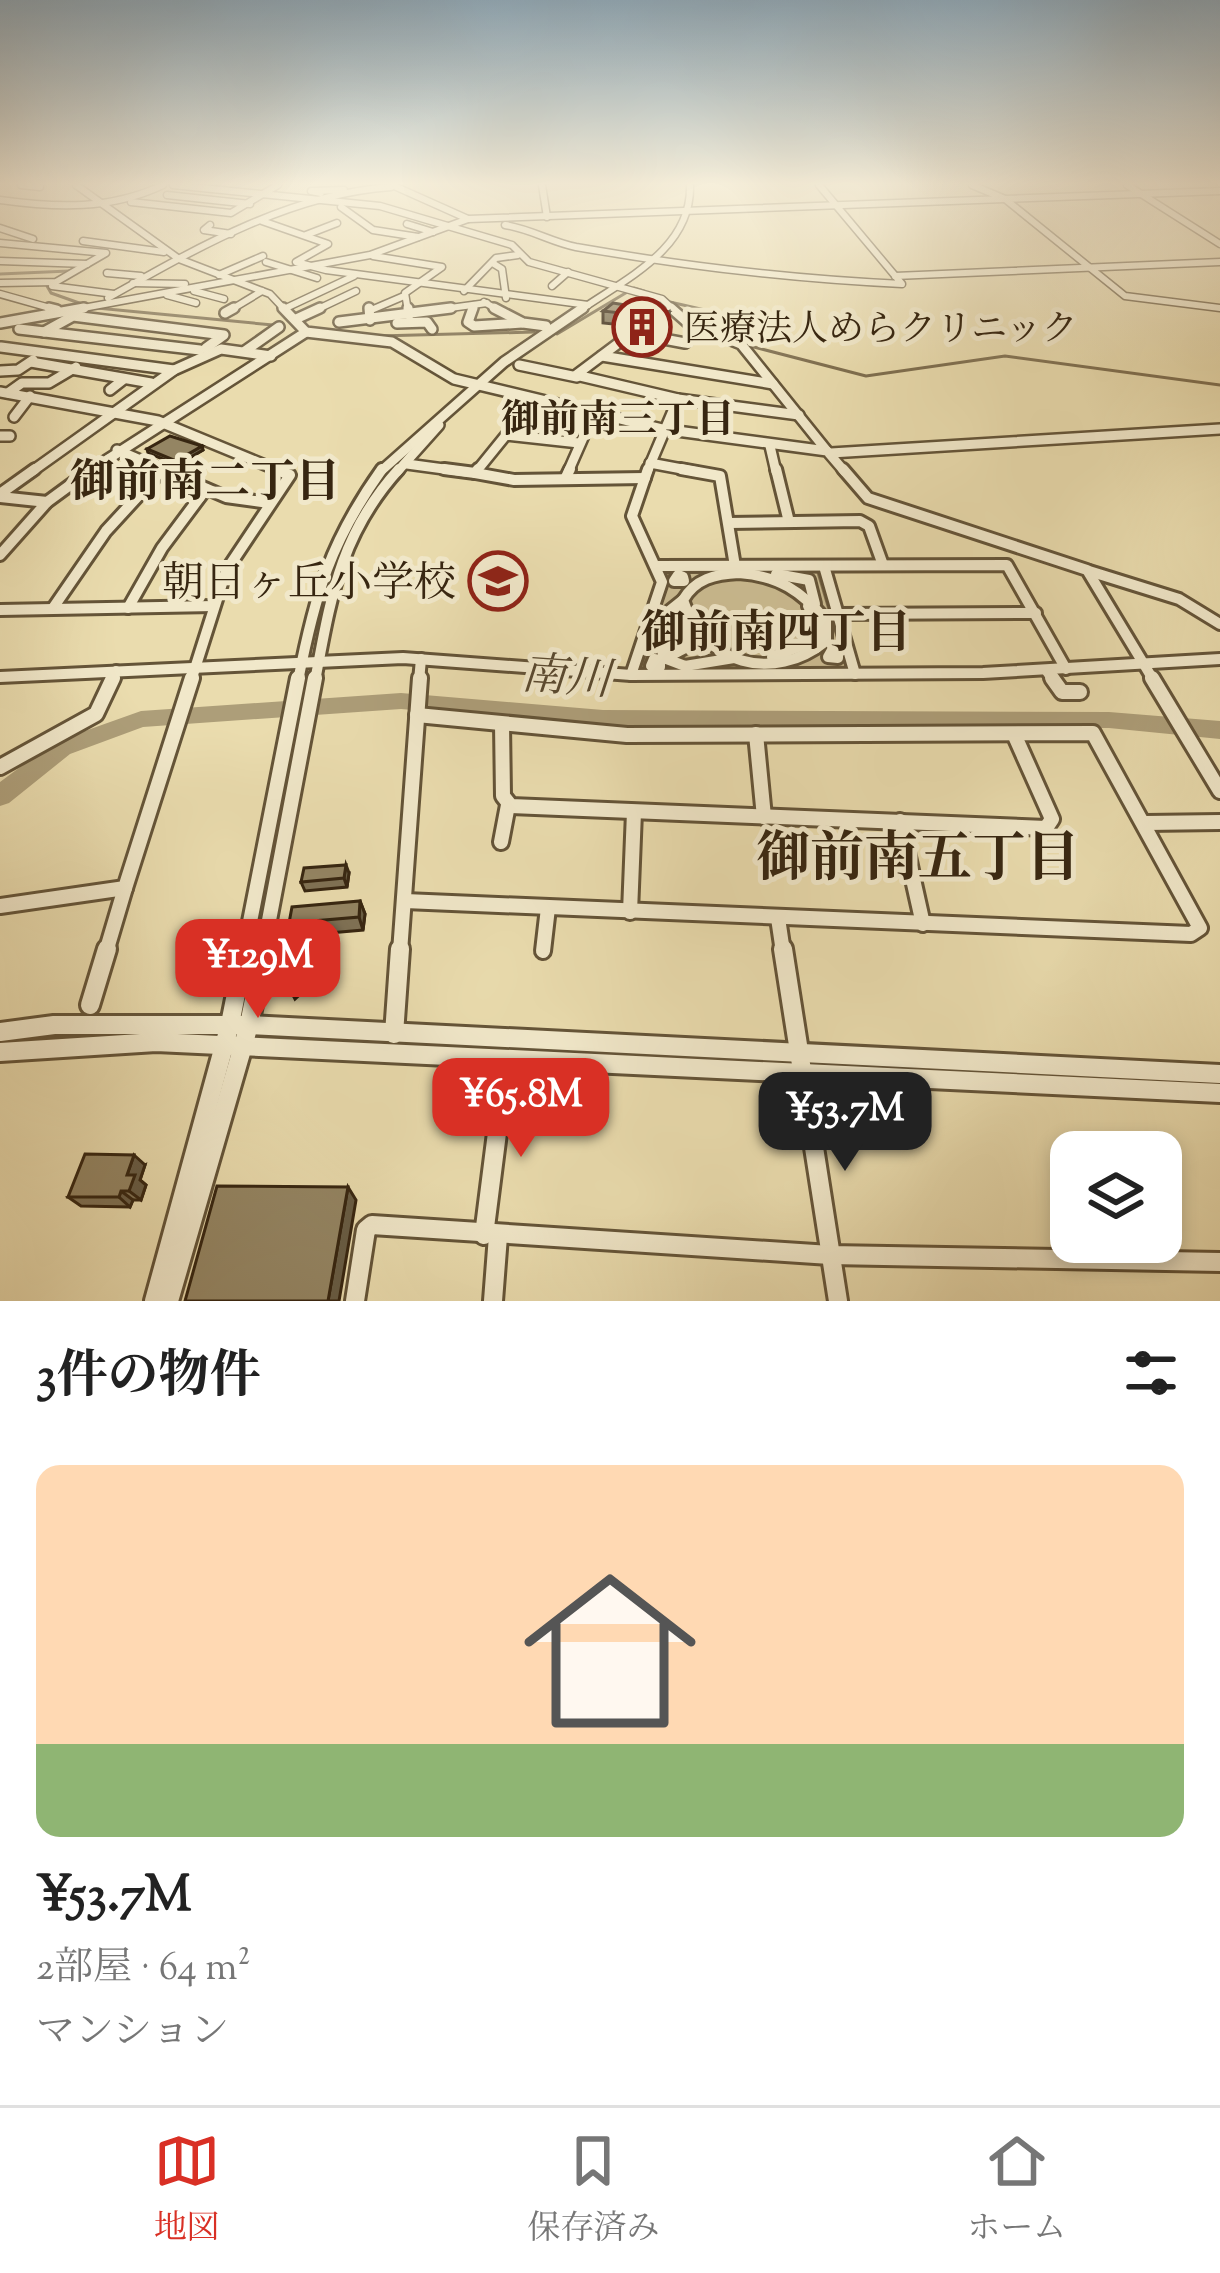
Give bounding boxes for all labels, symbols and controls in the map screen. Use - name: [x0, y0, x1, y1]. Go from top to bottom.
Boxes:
- building icon: 医療法人めらクリニック: [611, 296, 673, 358]
- place label: 医療法人めらクリニック: [684, 305, 1078, 357]
- district label: 御前南三丁目: [501, 395, 735, 451]
- district label: 御前南二丁目: [70, 453, 340, 518]
- school or university icon: 朝日ヶ丘小学校: [467, 550, 529, 612]
- place label: 朝日ヶ丘小学校: [162, 556, 456, 616]
- district label: 御前南四丁目: [641, 604, 911, 669]
- water label: 南川: [518, 645, 618, 716]
- district label: 御前南五丁目: [756, 823, 1080, 901]
- pin: ¥129M: [174, 919, 342, 1021]
- text: ¥129M: [202, 930, 314, 986]
- pin: ¥65.8M: [423, 1058, 619, 1160]
- text: ¥65.8M: [459, 1069, 583, 1125]
- pin: ¥53.7M: [747, 1072, 943, 1174]
- text: ¥53.7M: [786, 1083, 904, 1139]
- map controls: [1050, 1131, 1182, 1263]
- button: layers: [1050, 1131, 1182, 1263]
- icon: filters: [1118, 1340, 1184, 1406]
- text: 3件の物件: [36, 1342, 261, 1415]
- icon: home: [502, 1543, 718, 1759]
- text: ¥53.7M: [36, 1861, 191, 1934]
- text: 2部屋 · 64 m²: [36, 1942, 251, 1998]
- text: マンション: [36, 2006, 229, 2062]
- tab: 地図: [154, 2128, 220, 2254]
- tab: 保存済み: [527, 2128, 659, 2254]
- tab: ホーム: [967, 2128, 1066, 2254]

